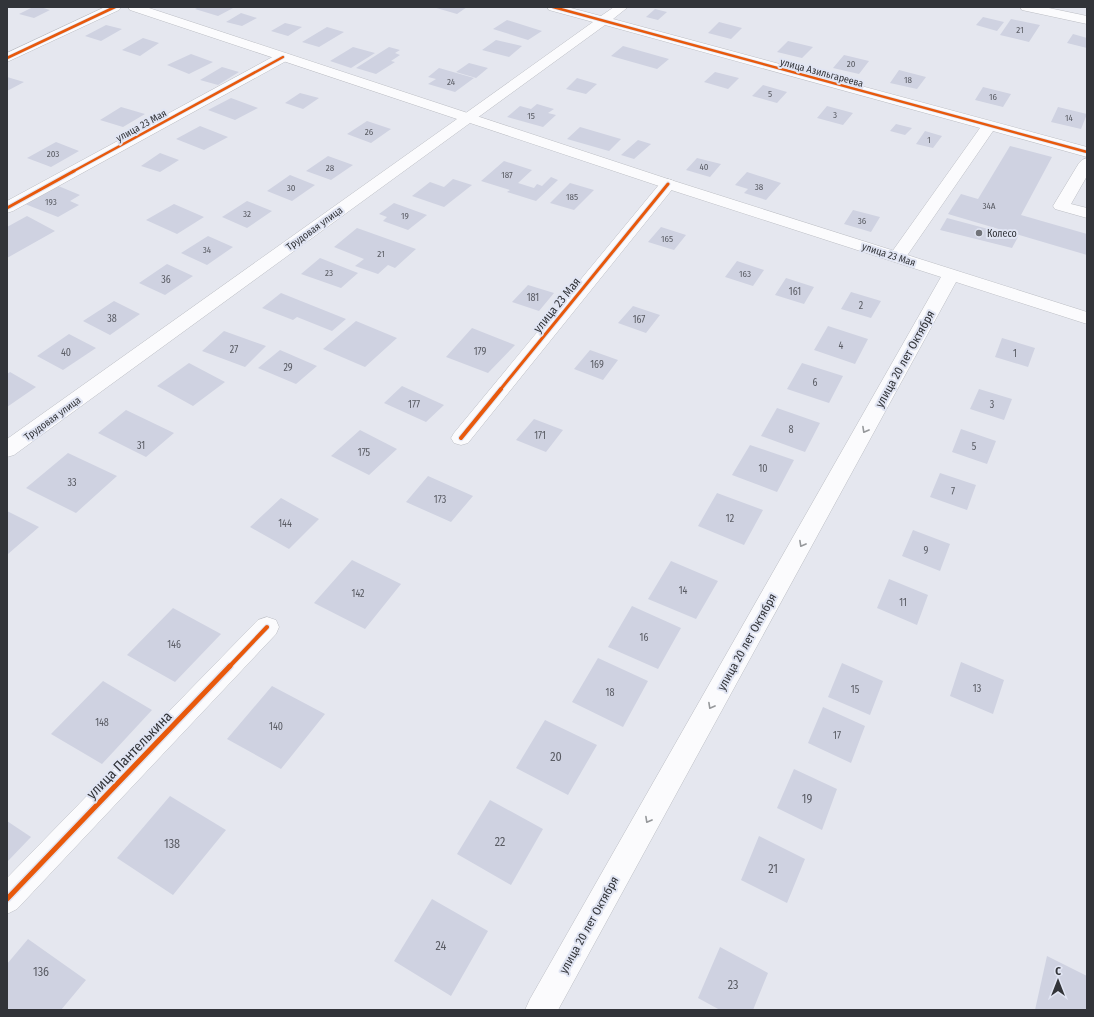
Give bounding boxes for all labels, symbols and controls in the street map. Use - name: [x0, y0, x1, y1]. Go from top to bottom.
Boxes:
- house number: 21: [1016, 25, 1024, 35]
- street label: улица Азильгареева: [779, 56, 865, 90]
- house number: 20: [847, 59, 856, 69]
- house number: 18: [904, 75, 913, 85]
- house number: 24: [447, 77, 456, 87]
- house number: 5: [768, 89, 772, 99]
- house number: 16: [989, 92, 998, 102]
- street label: улица 23 Мая: [114, 107, 169, 145]
- house number: 3: [833, 110, 837, 120]
- house number: 15: [527, 111, 535, 121]
- house number: 14: [1065, 113, 1074, 123]
- house number: 26: [365, 127, 374, 137]
- house number: 1: [927, 135, 931, 145]
- house number: 203: [47, 149, 59, 159]
- house number: 40: [699, 162, 709, 172]
- house number: 28: [326, 163, 335, 173]
- house number: 187: [501, 170, 513, 180]
- house number: 38: [755, 182, 764, 192]
- house number: 30: [287, 183, 296, 193]
- house number: 185: [566, 192, 578, 202]
- house number: 193: [45, 197, 57, 207]
- house number: 34А: [982, 201, 996, 211]
- street label: Трудовая улица: [284, 204, 345, 253]
- house number: 32: [243, 209, 251, 219]
- house number: 19: [401, 211, 409, 221]
- house number: 36: [858, 216, 867, 226]
- marker: Колесо: [974, 228, 984, 238]
- place label: Колесо: [987, 228, 1017, 240]
- house number: 165: [661, 234, 673, 244]
- street label: улица 23 Мая: [860, 241, 917, 269]
- house number: 34: [203, 245, 212, 255]
- house number: 21: [377, 249, 385, 259]
- house number: 23: [325, 268, 333, 278]
- house number: 163: [739, 269, 751, 279]
- house number: 36: [161, 274, 171, 286]
- street label: улица 23 Мая: [531, 275, 583, 335]
- house number: 161: [789, 286, 801, 298]
- house number: 181: [527, 292, 539, 304]
- house number: 2: [859, 300, 864, 312]
- street label: улица 20 лет Октября: [872, 308, 938, 410]
- house number: 38: [107, 313, 117, 325]
- house number: 167: [633, 314, 645, 326]
- house number: 4: [839, 340, 844, 352]
- house number: 27: [230, 344, 238, 356]
- house number: 179: [474, 346, 486, 358]
- house number: 40: [61, 347, 71, 359]
- house number: 1: [1013, 348, 1017, 360]
- house number: 169: [590, 359, 604, 371]
- house number: 29: [283, 362, 293, 374]
- house number: 6: [813, 377, 818, 389]
- street label: Трудовая улица: [22, 394, 83, 443]
- house number: 177: [408, 399, 420, 411]
- house number: 3: [990, 399, 995, 411]
- house number: 8: [789, 424, 794, 436]
- one-way arrow: [862, 426, 870, 433]
- house number: 171: [534, 430, 546, 442]
- house number: 31: [137, 440, 145, 452]
- house number: 5: [972, 441, 977, 453]
- house number: 175: [358, 447, 371, 459]
- house number: 10: [758, 463, 768, 475]
- house number: 33: [67, 477, 77, 489]
- house number: 7: [951, 486, 955, 498]
- house number: 173: [434, 494, 447, 506]
- house number: 12: [726, 513, 735, 525]
- house number: 144: [278, 518, 292, 530]
- one-way arrow: [799, 540, 806, 547]
- house number: 9: [924, 545, 929, 557]
- house number: 14: [679, 585, 688, 597]
- house number: 142: [351, 588, 365, 600]
- street label: улица 20 лет Октября: [714, 591, 780, 693]
- house number: 11: [899, 597, 907, 609]
- house number: 16: [640, 632, 648, 644]
- house number: 146: [167, 639, 181, 651]
- house number: 13: [973, 683, 982, 695]
- house number: 15: [851, 684, 860, 696]
- house number: 18: [606, 687, 614, 699]
- one-way arrow: [708, 702, 715, 709]
- street label: улица Пантелькина: [83, 708, 176, 803]
- house number: 148: [95, 717, 109, 729]
- house number: 140: [269, 721, 283, 733]
- house number: 17: [833, 730, 841, 742]
- house number: 20: [550, 750, 562, 764]
- house number: 19: [802, 792, 812, 806]
- one-way arrow: [645, 815, 652, 823]
- house number: 22: [495, 835, 505, 849]
- house number: 138: [164, 837, 180, 851]
- house number: 21: [768, 862, 778, 876]
- street label: улица 20 лет Октября: [556, 874, 622, 976]
- house number: 24: [436, 939, 447, 953]
- north arrow: [1038, 961, 1078, 1001]
- house number: 136: [33, 965, 49, 979]
- text: С: [1055, 965, 1061, 978]
- house number: 23: [728, 978, 738, 992]

